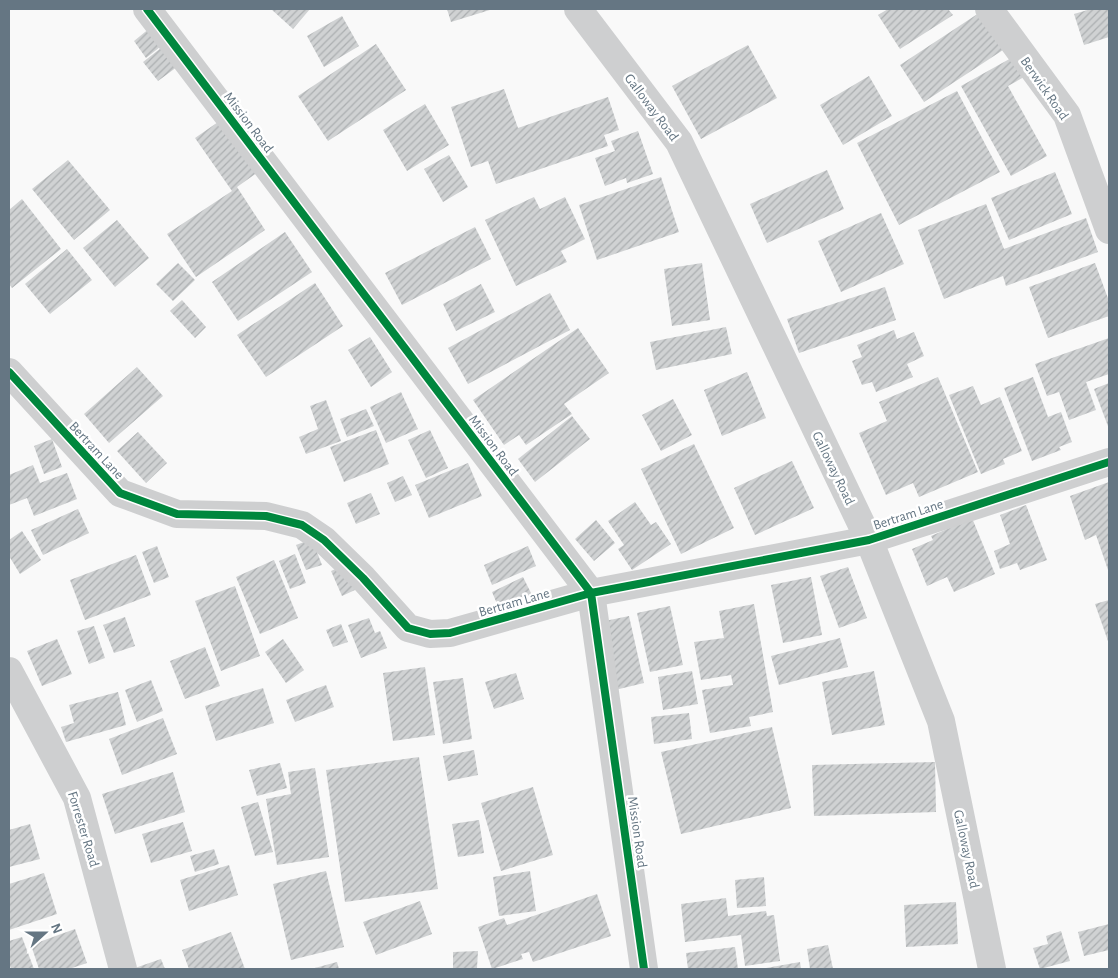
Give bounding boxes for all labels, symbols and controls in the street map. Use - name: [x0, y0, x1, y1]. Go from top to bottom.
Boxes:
- street label: Berwick Road: [1017, 55, 1071, 123]
- street label: Galloway Road: [622, 71, 681, 144]
- street label: Mission Road: [221, 90, 276, 156]
- street label: Mission Road: [466, 413, 521, 479]
- street label: Bertram Lane: [66, 419, 126, 482]
- street label: Galloway Road: [809, 429, 857, 507]
- street label: Bertram Lane: [871, 497, 945, 533]
- street label: Bertram Lane: [477, 586, 551, 620]
- street label: Forrester Road: [65, 790, 101, 869]
- street label: Mission Road: [625, 795, 649, 869]
- street label: Galloway Road: [951, 809, 981, 890]
- north arrow: [20, 908, 70, 958]
- text: N: [48, 922, 64, 936]

